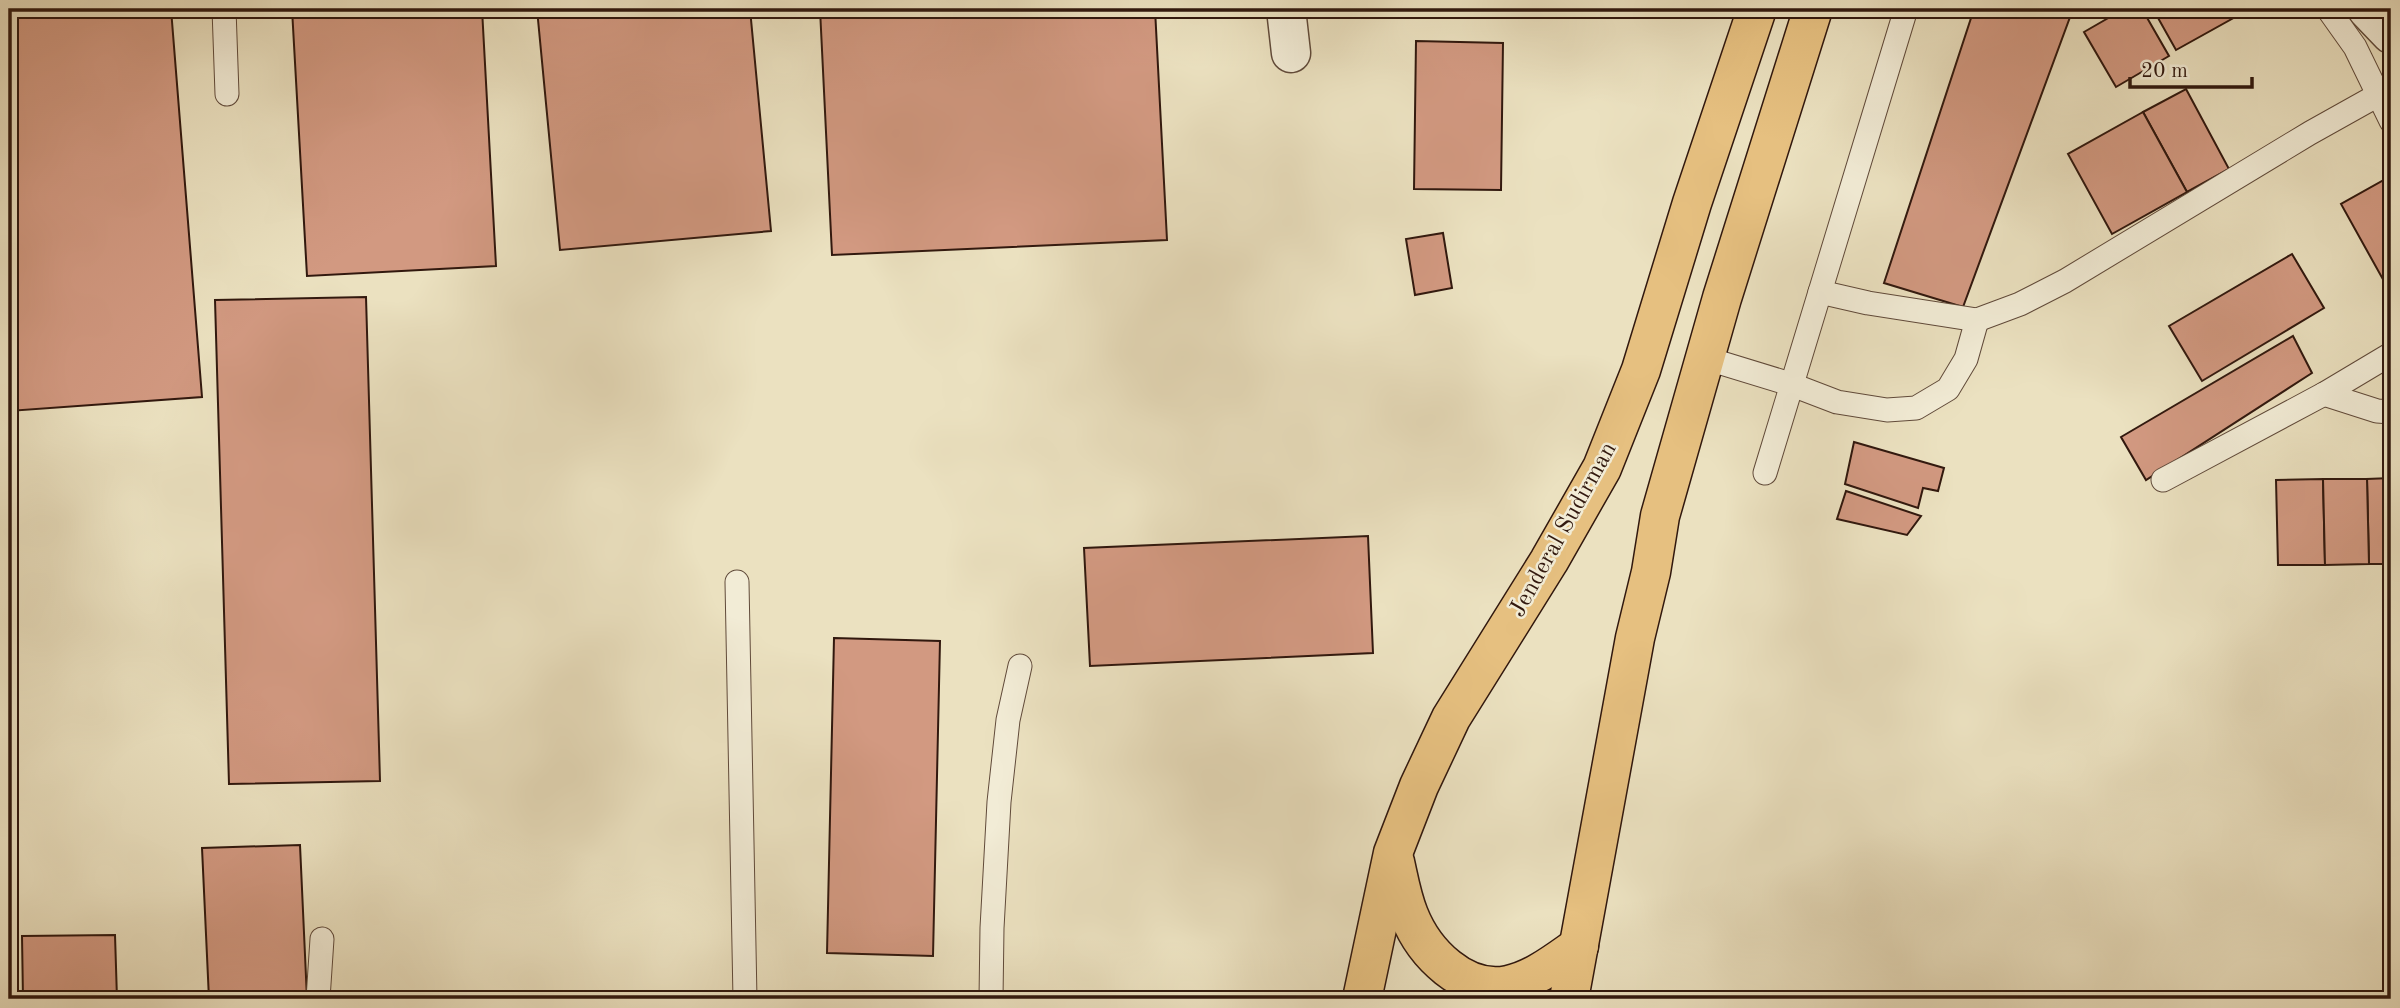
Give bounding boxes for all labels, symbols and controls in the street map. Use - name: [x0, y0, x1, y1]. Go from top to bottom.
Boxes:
- scale bar: [2130, 46, 2253, 90]
- text: 20 m: [2141, 61, 2188, 82]
- street label: Jenderal Sudirman: [1506, 438, 1622, 621]

